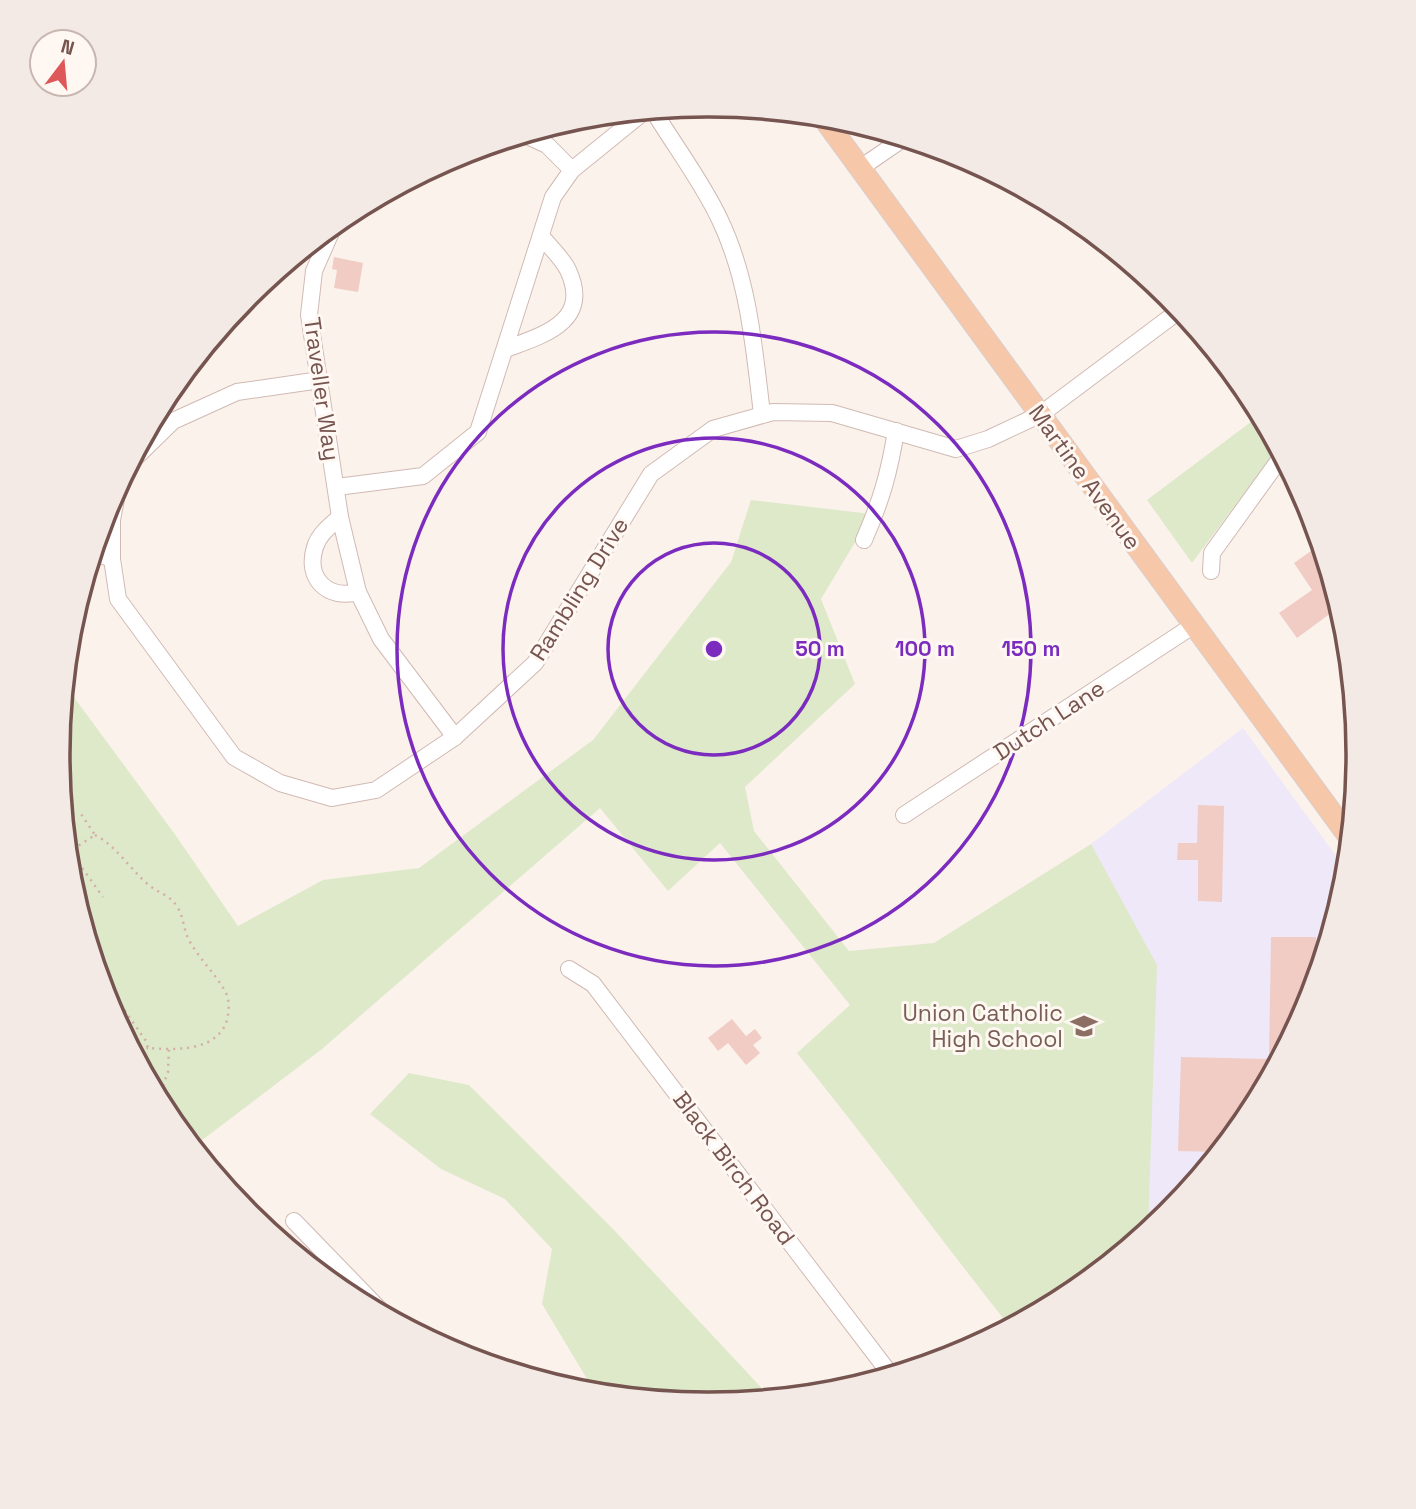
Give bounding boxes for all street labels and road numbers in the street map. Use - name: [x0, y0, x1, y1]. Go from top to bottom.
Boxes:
- street label: Traveller Way: [297, 315, 347, 463]
- street label: Martine Avenue: [1022, 398, 1148, 556]
- street label: Rambling Drive: [523, 512, 635, 666]
- street label: Dutch Lane: [988, 673, 1110, 767]
- street label: Black Birch Road: [666, 1085, 802, 1251]

